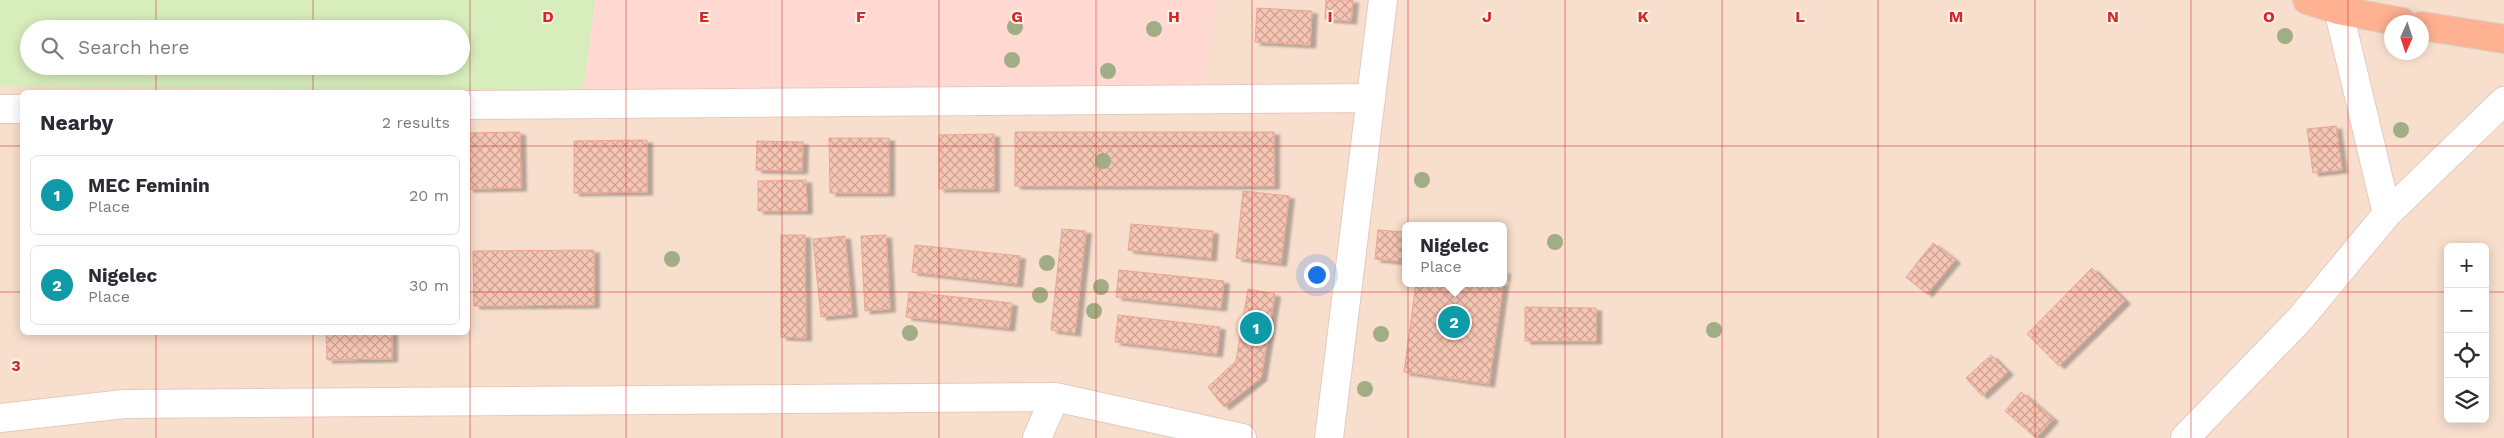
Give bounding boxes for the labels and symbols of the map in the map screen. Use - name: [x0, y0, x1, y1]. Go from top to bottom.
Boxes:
- text: D: [542, 7, 554, 26]
- text: E: [699, 7, 709, 26]
- text: F: [856, 7, 866, 26]
- text: G: [1011, 7, 1023, 26]
- text: H: [1168, 7, 1180, 26]
- text: I: [1327, 7, 1333, 26]
- text: J: [1482, 7, 1492, 26]
- text: K: [1637, 7, 1649, 26]
- text: L: [1795, 7, 1805, 26]
- text: M: [1949, 7, 1963, 26]
- text: N: [2107, 7, 2119, 26]
- text: O: [2263, 7, 2275, 26]
- north arrow: [2384, 15, 2429, 60]
- your location: [1304, 262, 1330, 288]
- pin: 2: [1438, 303, 1470, 341]
- pin: 1: [1240, 309, 1272, 347]
- text: 3: [11, 356, 21, 375]

